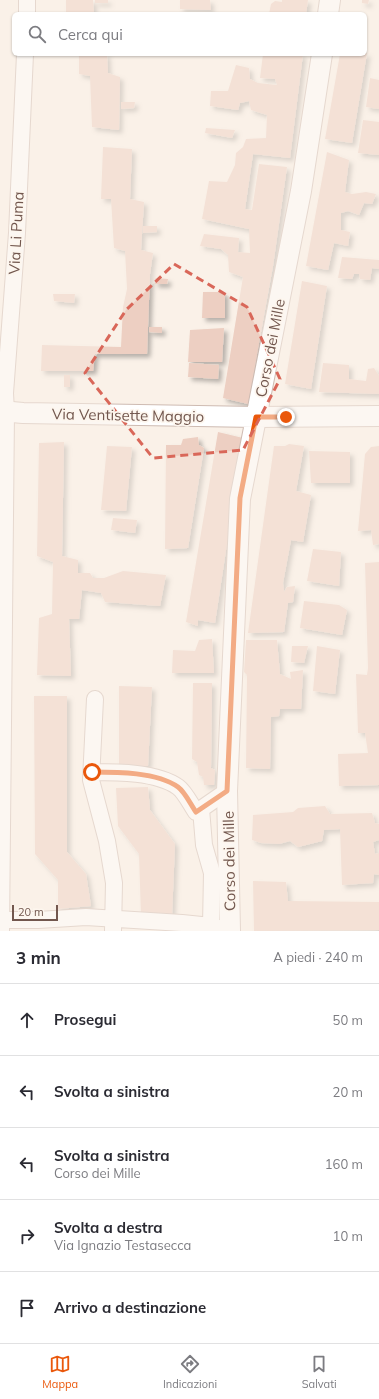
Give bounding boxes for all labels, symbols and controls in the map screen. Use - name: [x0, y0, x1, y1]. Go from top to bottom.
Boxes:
- search box: [12, 12, 367, 56]
- icon: search: [26, 23, 48, 45]
- text: Cerca qui: [58, 25, 123, 44]
- street label: Via Li Puma: [4, 191, 28, 275]
- street label: Corso dei Mille: [251, 297, 289, 399]
- street label: Via Ventisette Maggio: [52, 404, 204, 426]
- route end: [277, 408, 295, 426]
- route start: [83, 763, 101, 781]
- street label: Corso dei Mille: [219, 811, 239, 911]
- scale bar: [12, 903, 58, 922]
- text: 20 m: [18, 905, 44, 919]
- text: 3 min: [16, 947, 61, 968]
- text: A piedi · 240 m: [273, 949, 363, 965]
- icon: ahead: [16, 1009, 38, 1031]
- text: Prosegui: [54, 1010, 116, 1029]
- text: 50 m: [333, 1012, 363, 1028]
- icon: left: [16, 1081, 38, 1103]
- text: Svolta a sinistra: [54, 1082, 170, 1101]
- text: 20 m: [333, 1084, 363, 1100]
- text: Svolta a sinistra: [54, 1146, 170, 1165]
- icon: left: [16, 1153, 38, 1175]
- text: 160 m: [325, 1156, 363, 1172]
- text: Corso dei Mille: [54, 1165, 141, 1181]
- text: Svolta a destra: [54, 1218, 163, 1237]
- icon: right: [16, 1225, 38, 1247]
- text: 10 m: [333, 1228, 363, 1244]
- text: Via Ignazio Testasecca: [54, 1237, 191, 1253]
- icon: arrive: [16, 1297, 38, 1319]
- text: Arrivo a destinazione: [54, 1298, 206, 1317]
- tab: Mappa: [42, 1353, 78, 1391]
- tab: Indicazioni: [163, 1353, 217, 1391]
- tab: Salvati: [302, 1353, 337, 1391]

